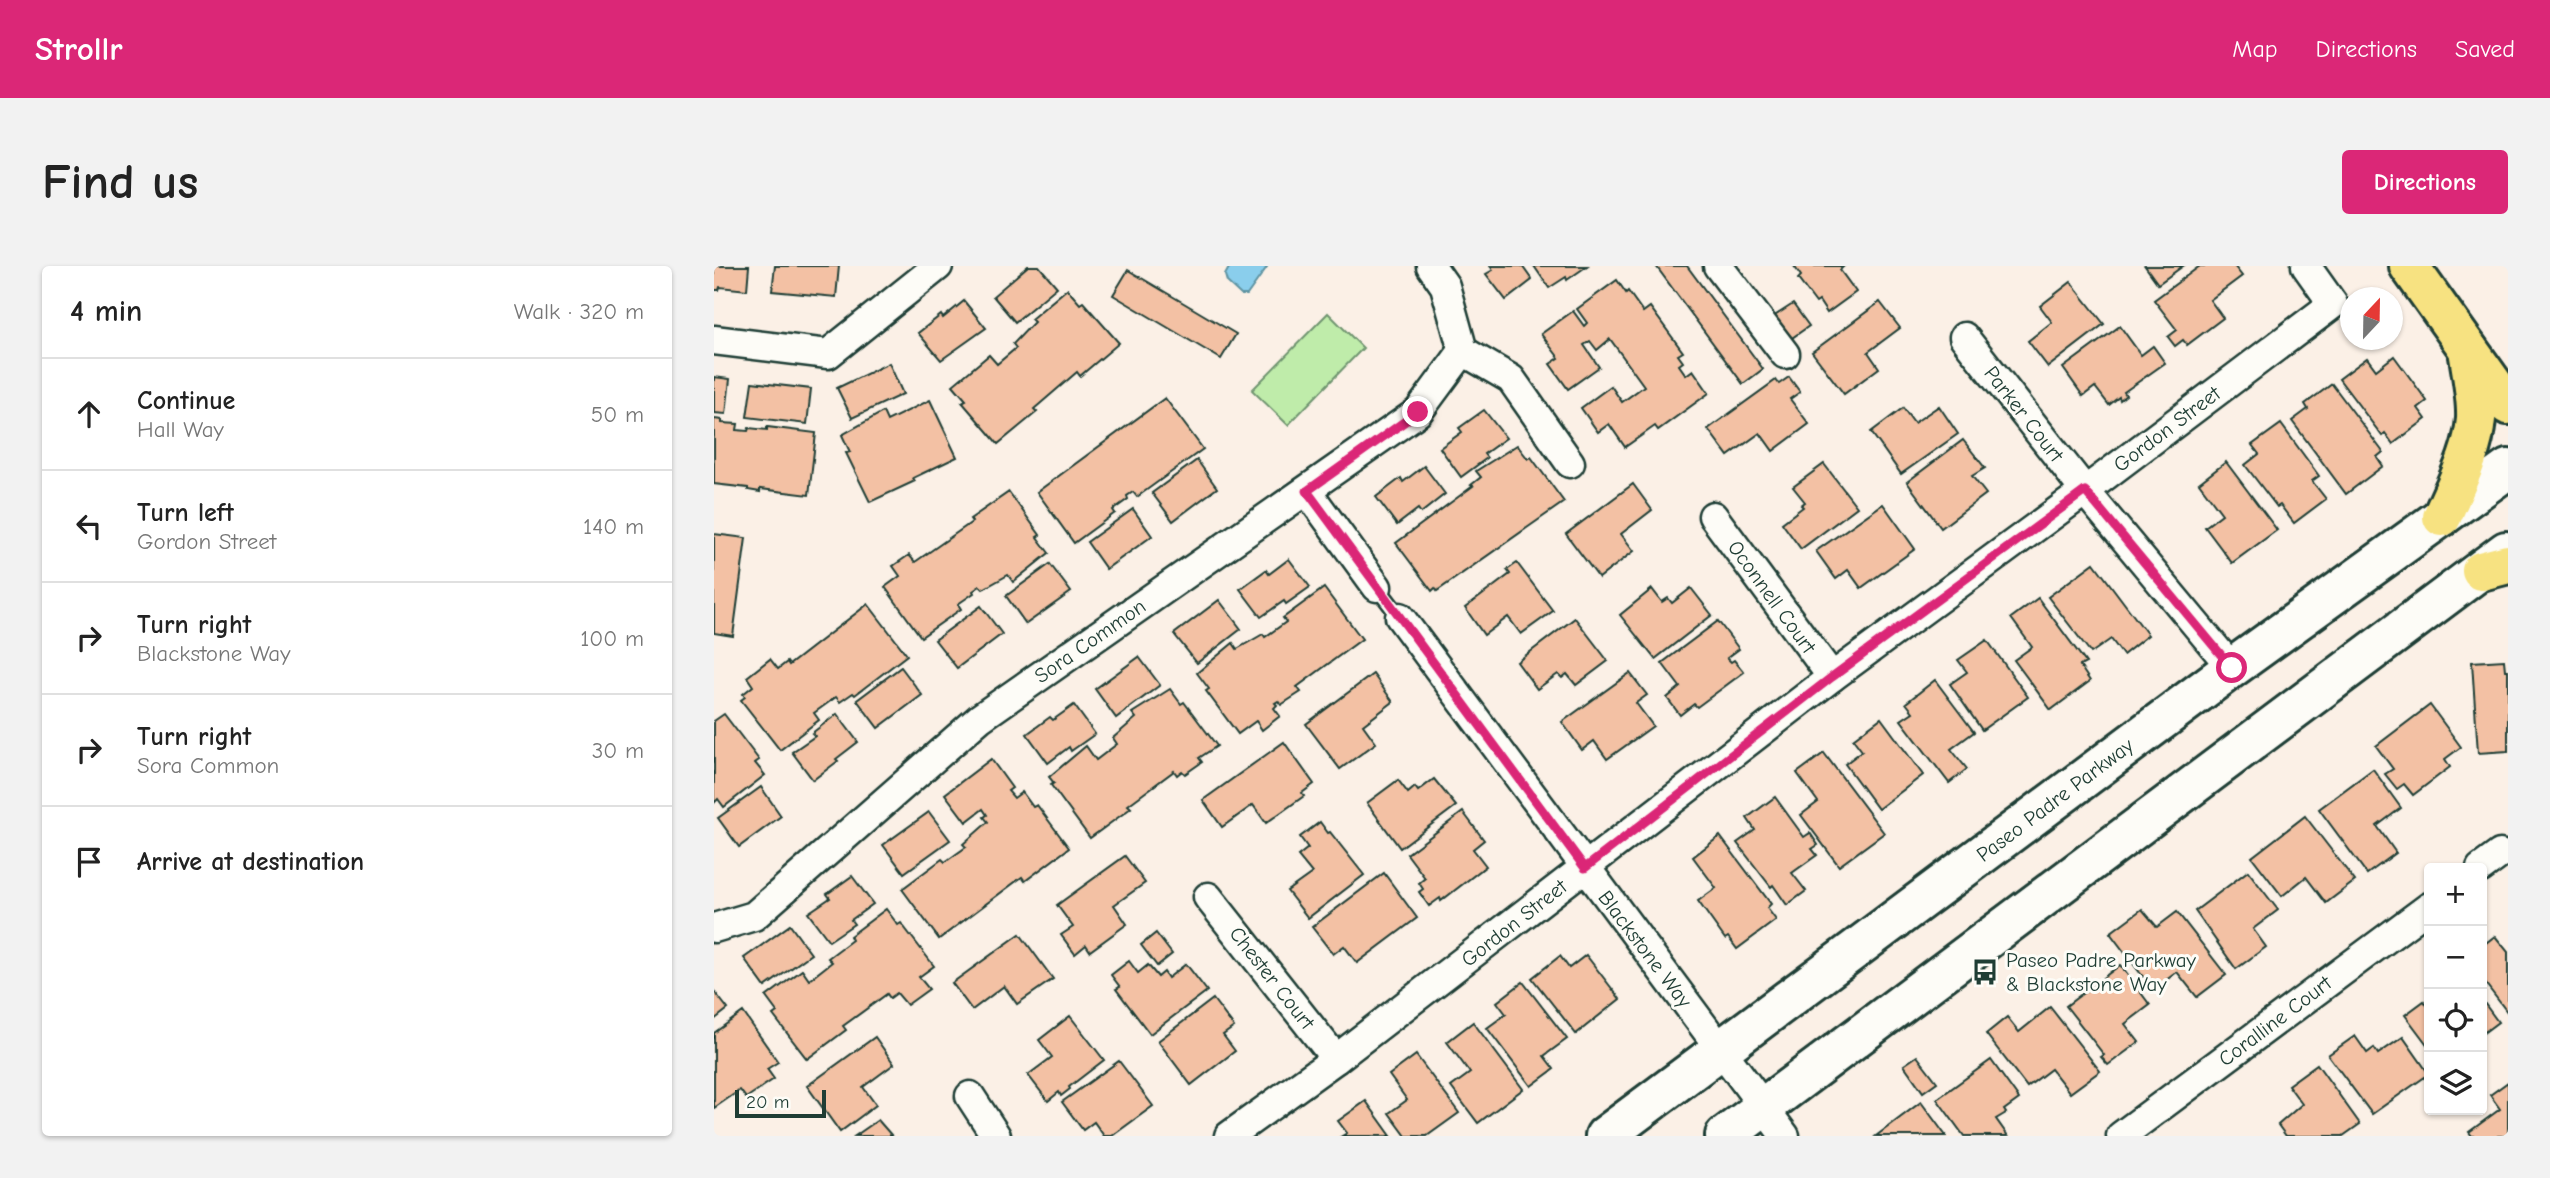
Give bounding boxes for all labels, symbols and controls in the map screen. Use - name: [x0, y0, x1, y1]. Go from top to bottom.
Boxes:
- text: Strollr: [35, 30, 123, 68]
- text: Map: [2232, 35, 2278, 63]
- text: Directions: [2316, 35, 2417, 63]
- text: Saved: [2455, 35, 2515, 63]
- button: Directions: [2342, 150, 2508, 214]
- text: Find us: [42, 154, 198, 210]
- north arrow: [2340, 287, 2403, 350]
- text: 4 min: [70, 294, 142, 329]
- text: Walk · 320 m: [514, 298, 644, 325]
- street label: Parker Court: [1979, 361, 2069, 467]
- street label: Gordon Street: [2109, 381, 2226, 477]
- text: Continue: [137, 386, 235, 416]
- icon: ahead: [70, 395, 108, 433]
- route end: [1402, 396, 1433, 427]
- text: 50 m: [591, 401, 644, 428]
- text: Hall Way: [137, 416, 224, 443]
- text: Turn left: [137, 498, 234, 528]
- icon: left: [70, 507, 108, 545]
- text: 140 m: [583, 513, 644, 540]
- text: Gordon Street: [137, 528, 276, 555]
- street label: Oconnell Court: [1723, 536, 1822, 659]
- street label: Sora Common: [1030, 594, 1150, 688]
- text: Turn right: [137, 610, 251, 640]
- icon: right: [70, 619, 108, 657]
- text: 100 m: [580, 625, 644, 652]
- text: Blackstone Way: [137, 640, 290, 667]
- route start: [2216, 652, 2247, 683]
- text: Turn right: [137, 722, 251, 752]
- icon: right: [70, 731, 108, 769]
- street label: Paseo Padre Parkway: [1972, 733, 2139, 867]
- text: 30 m: [592, 737, 644, 764]
- text: Sora Common: [137, 752, 279, 779]
- icon: arrive: [70, 843, 108, 881]
- text: Arrive at destination: [137, 847, 364, 877]
- map controls: [2424, 863, 2487, 1115]
- button: +: [2424, 863, 2487, 926]
- street label: Gordon Street: [1456, 874, 1572, 972]
- street label: Blackstone Way: [1593, 886, 1697, 1013]
- street label: Chester Court: [1224, 922, 1320, 1035]
- button: −: [2424, 926, 2487, 989]
- place label: Paseo Padre Parkway & Blackstone Way: [2006, 948, 2197, 996]
- bus stop icon: Paseo Padre Parkway & Blackstone Way: [1970, 957, 2000, 987]
- street label: Coralline Court: [2214, 970, 2337, 1071]
- button: locate: [2424, 989, 2487, 1052]
- button: layers: [2424, 1052, 2487, 1115]
- scale bar: [735, 1087, 826, 1119]
- text: 20 m: [746, 1091, 790, 1113]

